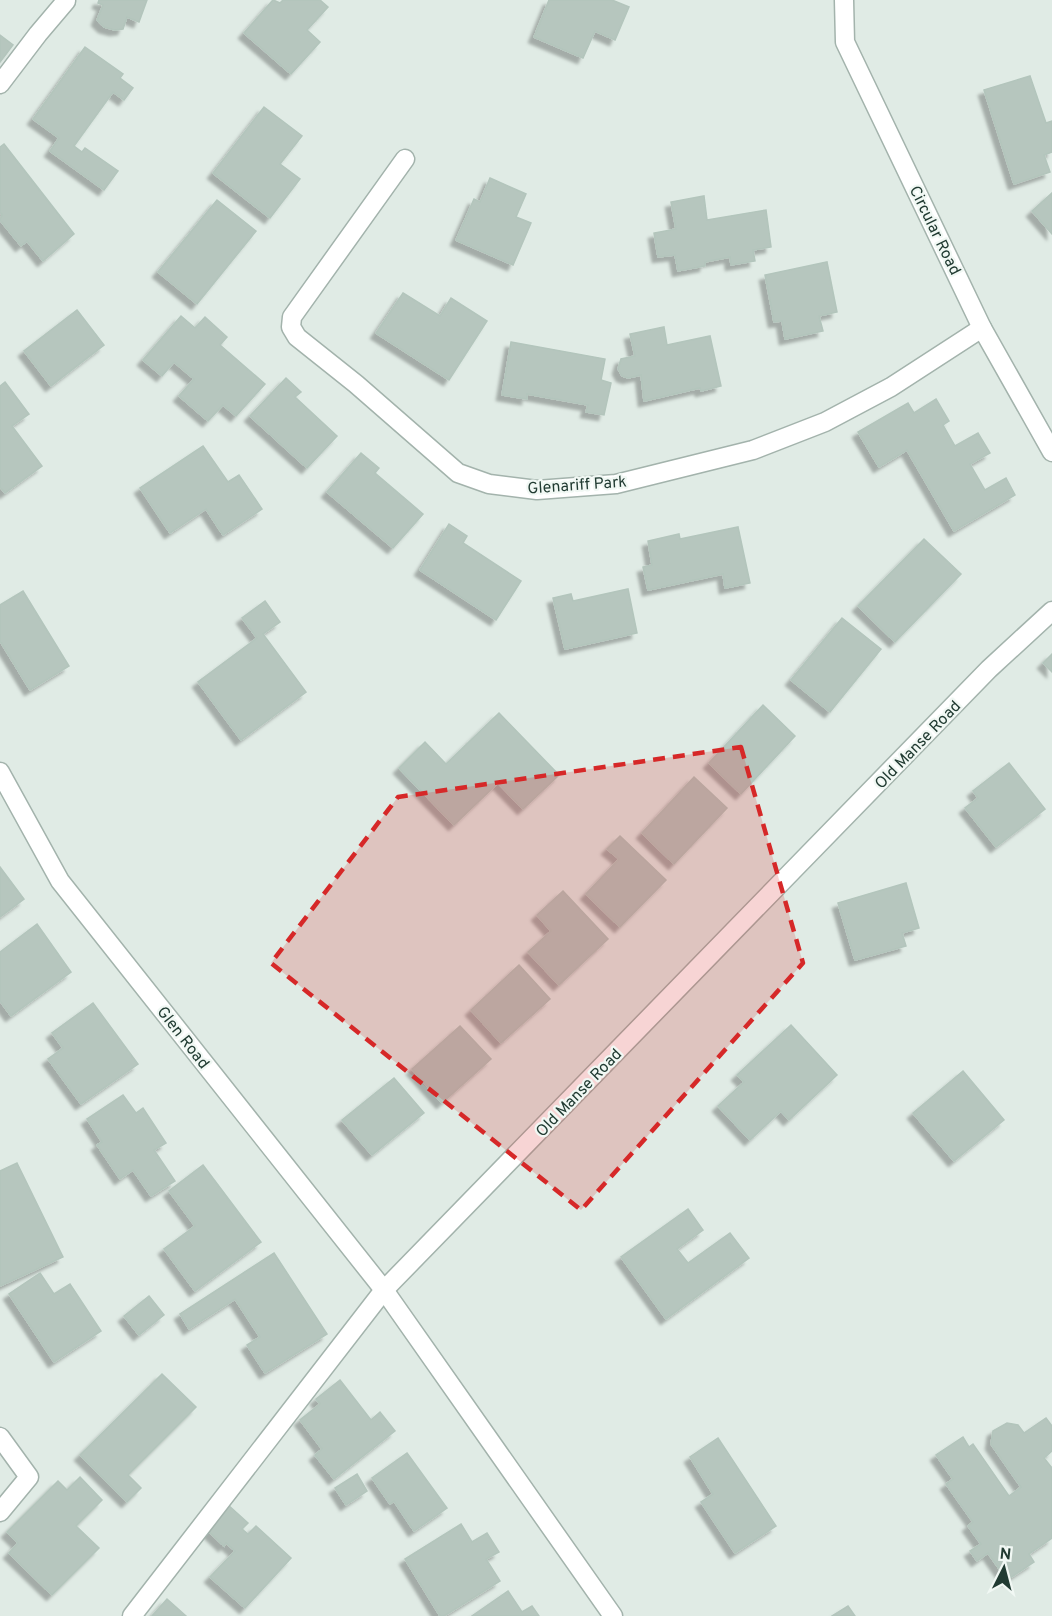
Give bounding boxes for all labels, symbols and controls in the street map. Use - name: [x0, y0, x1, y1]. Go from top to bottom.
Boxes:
- street label: Circular Road: [904, 183, 964, 279]
- street label: Glenariff Park: [527, 473, 627, 499]
- street label: Old Manse Road: [871, 697, 966, 794]
- street label: Glen Road: [152, 1003, 213, 1073]
- street label: Old Manse Road: [532, 1045, 627, 1142]
- north arrow: [974, 1538, 1034, 1598]
- text: N: [999, 1545, 1012, 1566]

